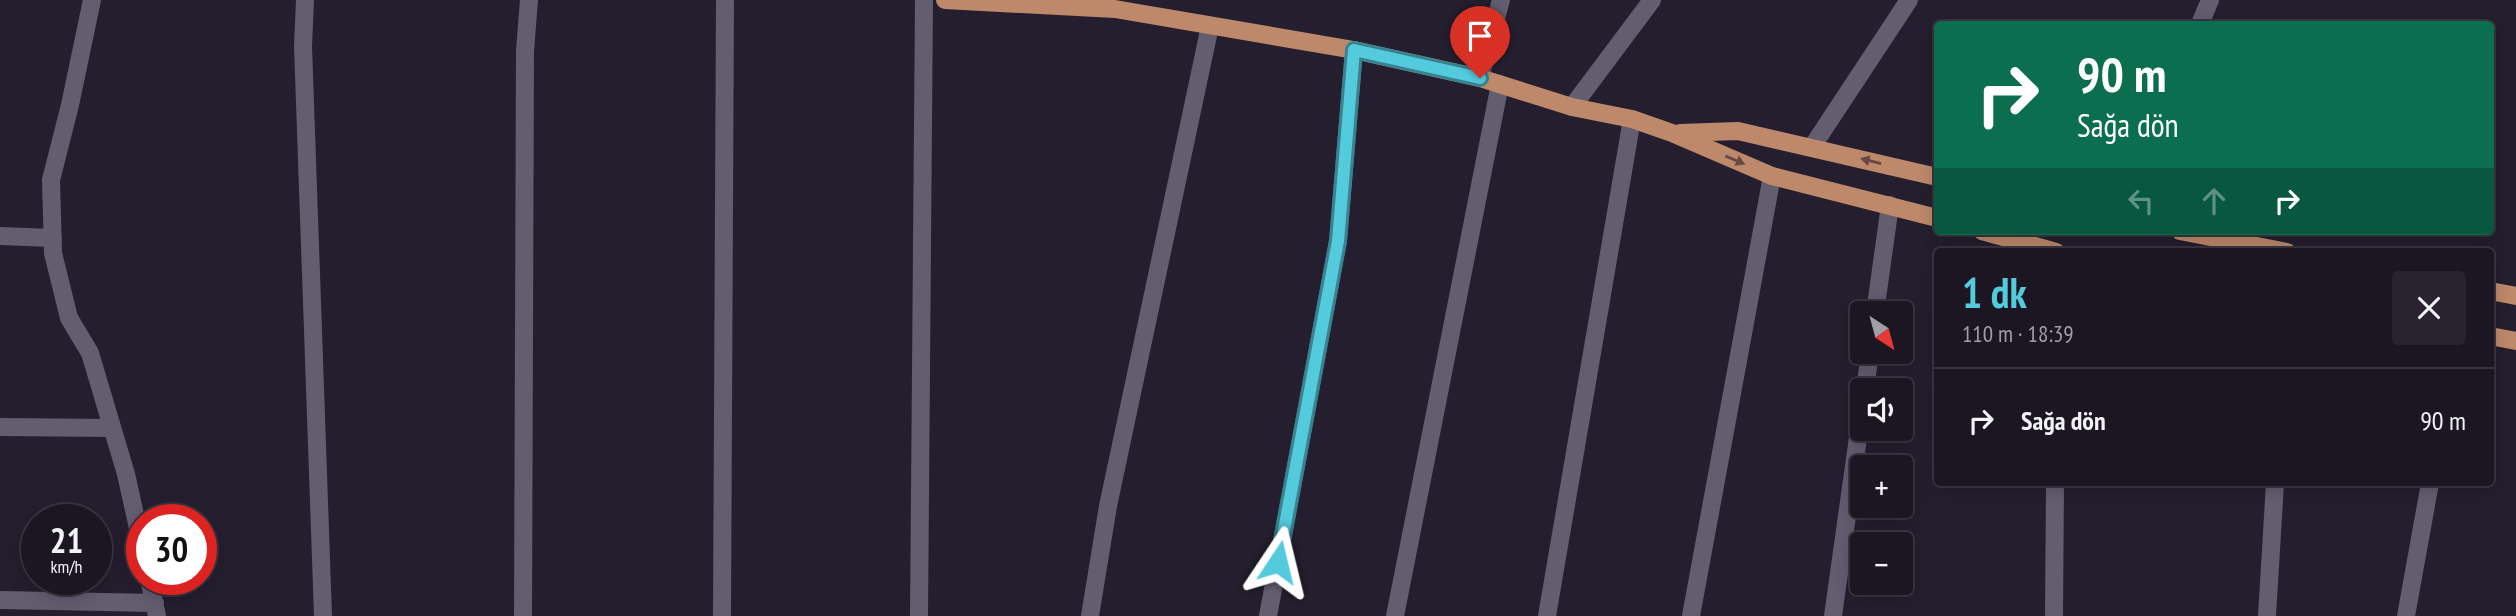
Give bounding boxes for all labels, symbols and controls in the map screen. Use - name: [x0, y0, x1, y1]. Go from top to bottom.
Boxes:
- pin: [1450, 6, 1510, 78]
- icon: arrive: [1461, 17, 1499, 55]
- text: 90 m: [2077, 42, 2166, 106]
- icon: right: [1962, 49, 2053, 140]
- text: Sağa dön: [2077, 104, 2179, 146]
- one-way arrow: [1725, 154, 1745, 166]
- one-way arrow: [1860, 155, 1882, 166]
- icon: left: [2122, 182, 2160, 220]
- icon: ahead: [2195, 182, 2233, 220]
- icon: right: [2268, 182, 2306, 220]
- text: 1 dk: [1962, 265, 2027, 320]
- button: close: [2392, 271, 2466, 345]
- north arrow: [1850, 301, 1913, 364]
- map controls: [1850, 301, 1913, 595]
- text: 110 m · 18:39: [1962, 319, 2074, 348]
- button: sound: [1850, 378, 1913, 441]
- icon: right: [1962, 402, 2000, 440]
- text: Sağa dön: [2021, 404, 2106, 437]
- text: 90 m: [2420, 404, 2466, 437]
- button: +: [1850, 455, 1913, 518]
- speed limit sign: 30: [126, 504, 217, 595]
- text: 21: [50, 517, 83, 563]
- position arrow: [1241, 525, 1315, 599]
- button: −: [1850, 532, 1913, 595]
- text: km/h: [51, 555, 82, 578]

